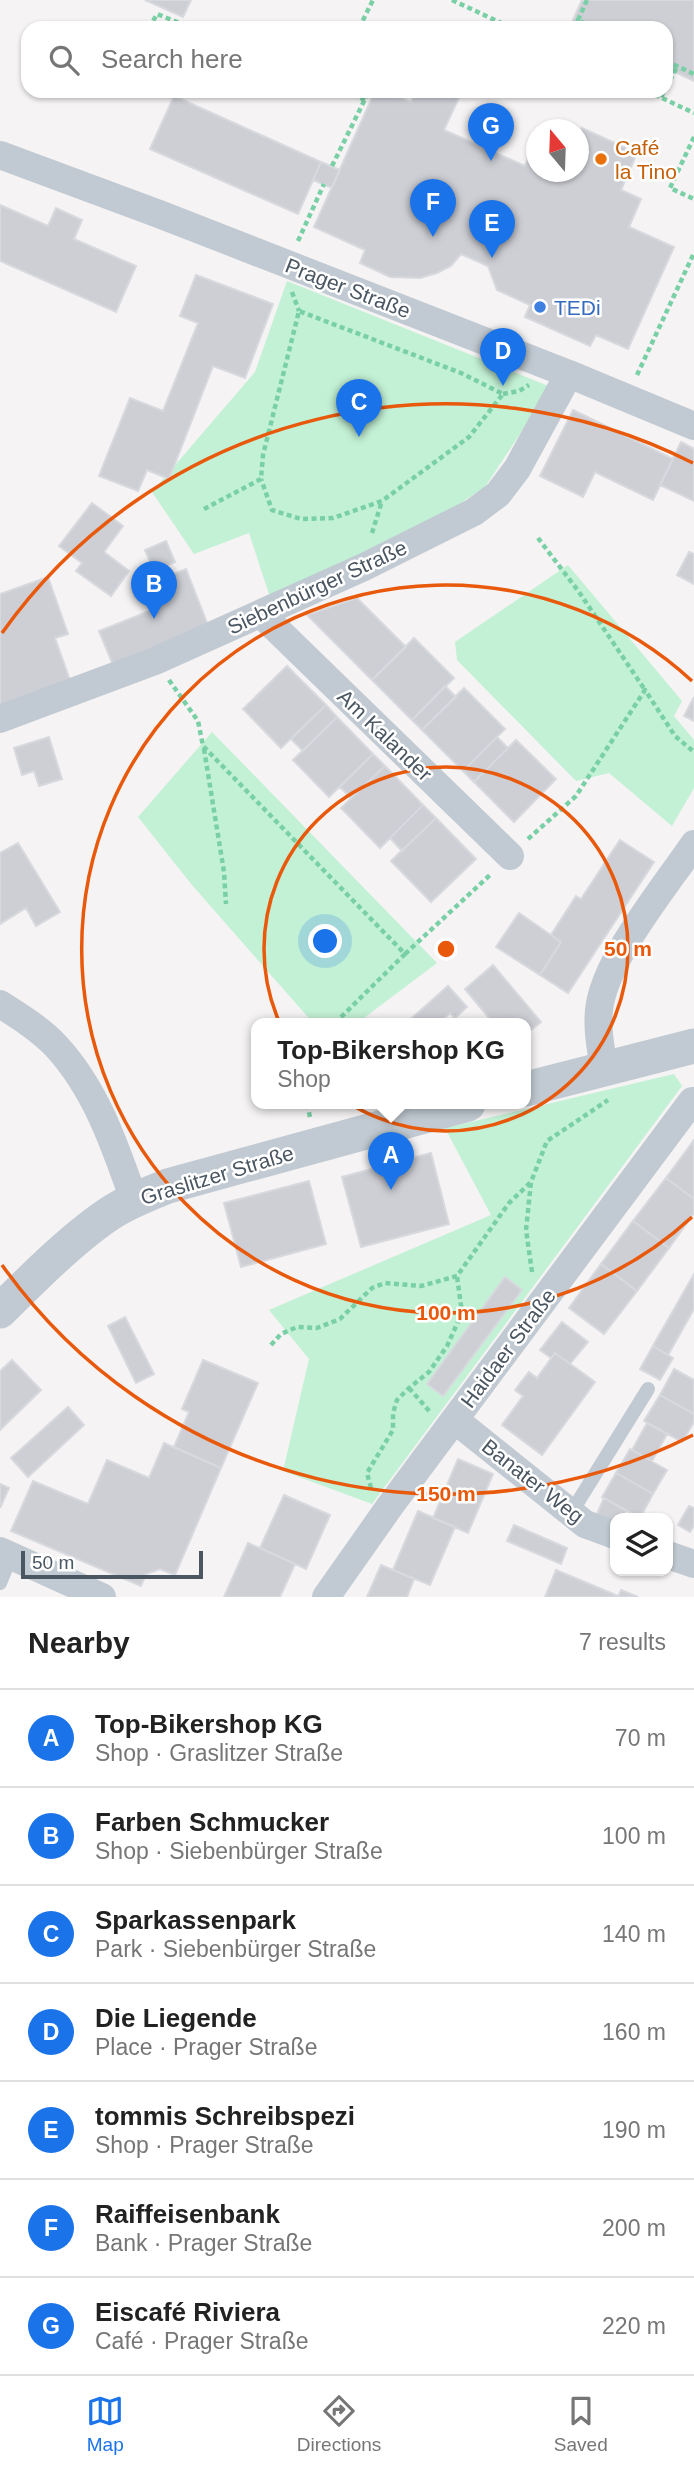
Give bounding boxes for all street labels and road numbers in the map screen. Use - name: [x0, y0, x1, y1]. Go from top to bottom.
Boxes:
- street label: Prager Straße: [282, 254, 414, 322]
- street label: Siebenbürger Straße: [224, 535, 410, 639]
- street label: Am Kalander: [333, 685, 437, 785]
- street label: Graslitzer Straße: [138, 1141, 296, 1209]
- street label: Haidaer Straße: [456, 1284, 560, 1412]
- street label: Banater Weg: [478, 1434, 588, 1528]

